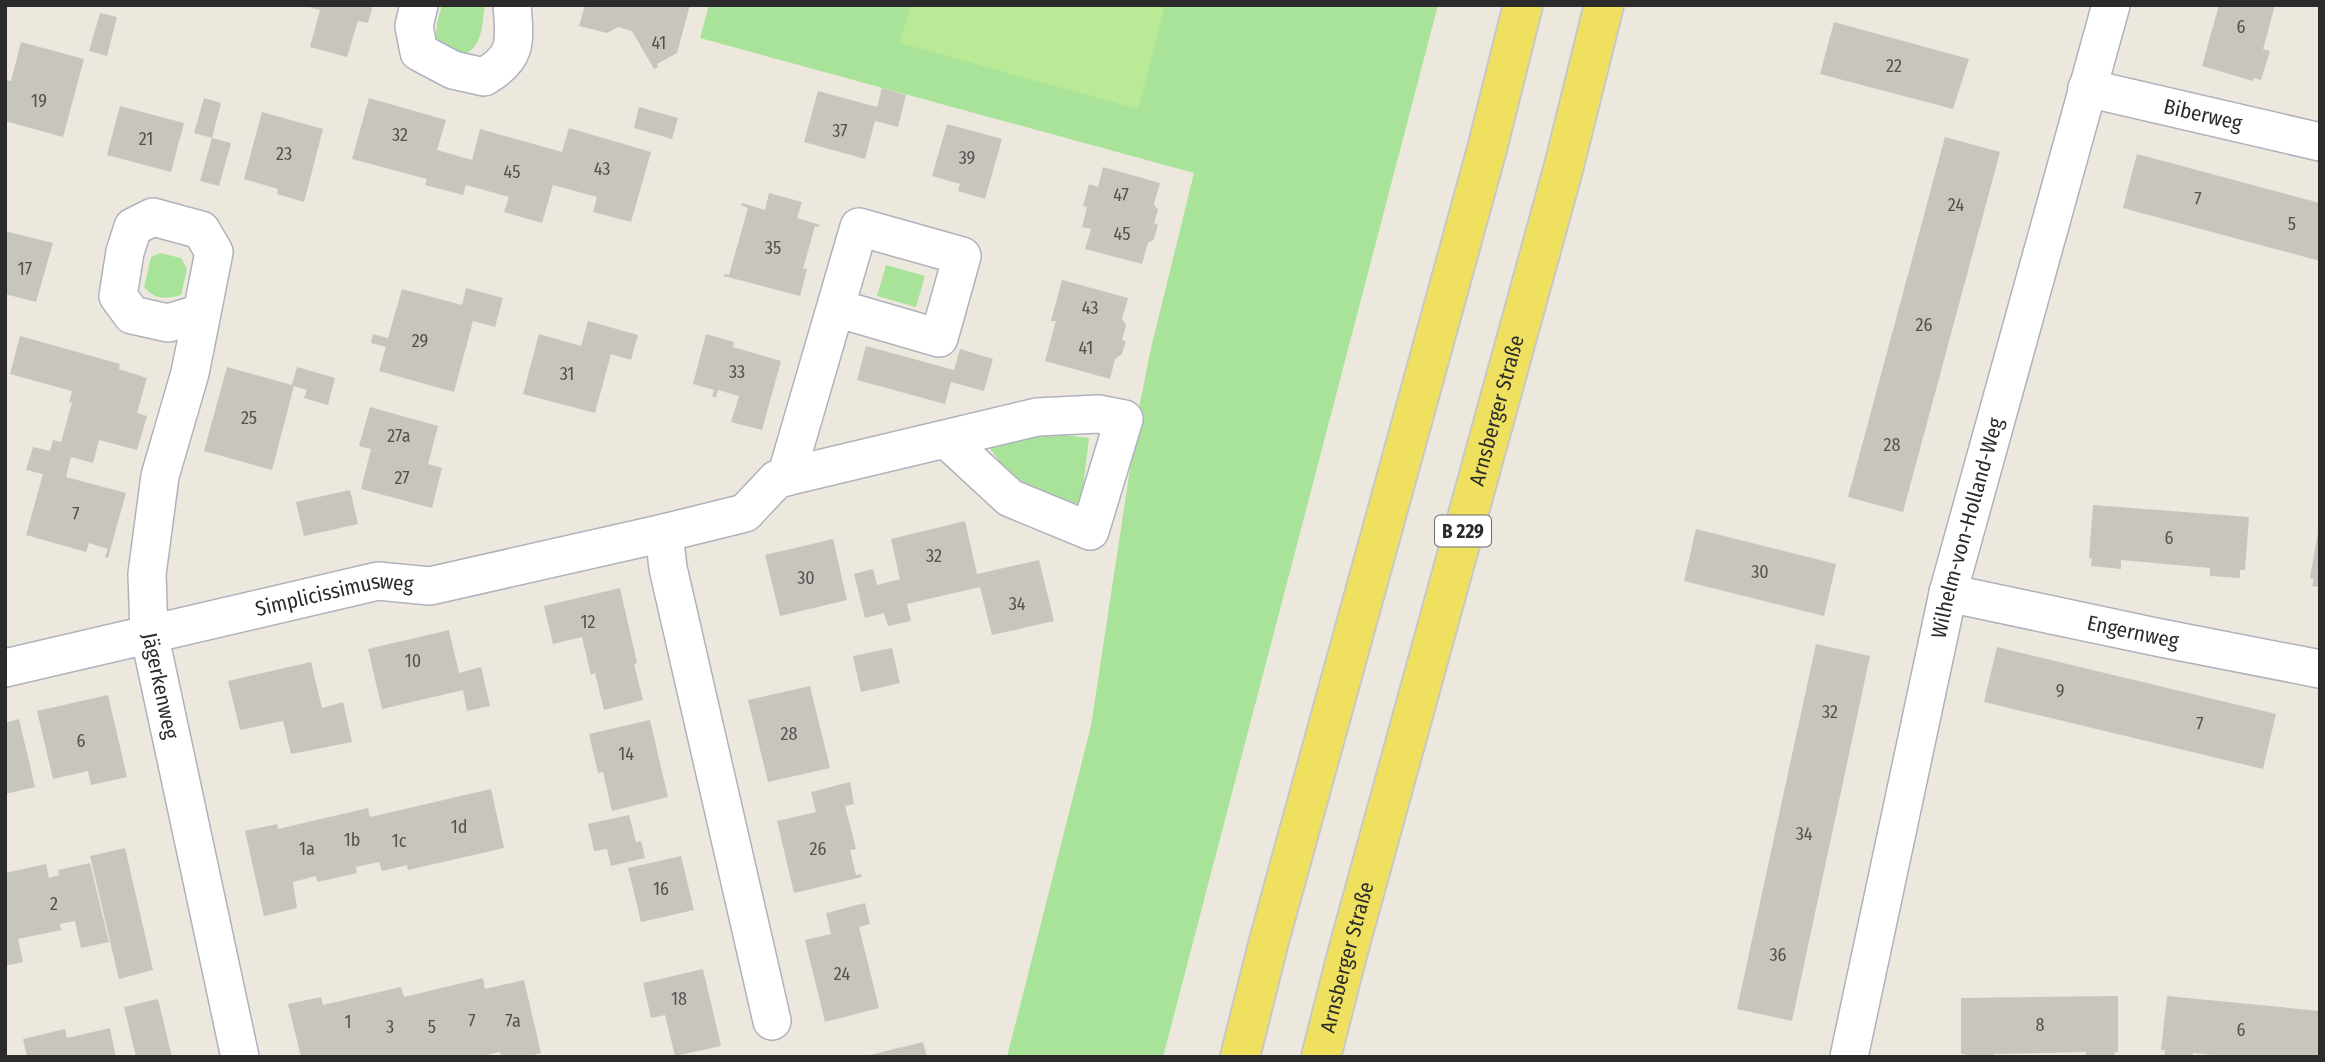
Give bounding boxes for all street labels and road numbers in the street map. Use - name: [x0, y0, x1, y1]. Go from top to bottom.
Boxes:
- street label: Biberweg: [2161, 93, 2245, 137]
- street label: Arnsberger Straße: [1464, 332, 1530, 489]
- street label: Wilhelm-von-Holland-Weg: [1926, 415, 2009, 641]
- road number: B 229: [1435, 516, 1491, 546]
- street label: Simplicissimusweg: [253, 568, 415, 622]
- street label: Engernweg: [2085, 610, 2181, 654]
- street label: Jägerkenweg: [136, 630, 184, 742]
- street label: Arnsberger Straße: [1315, 879, 1380, 1036]

